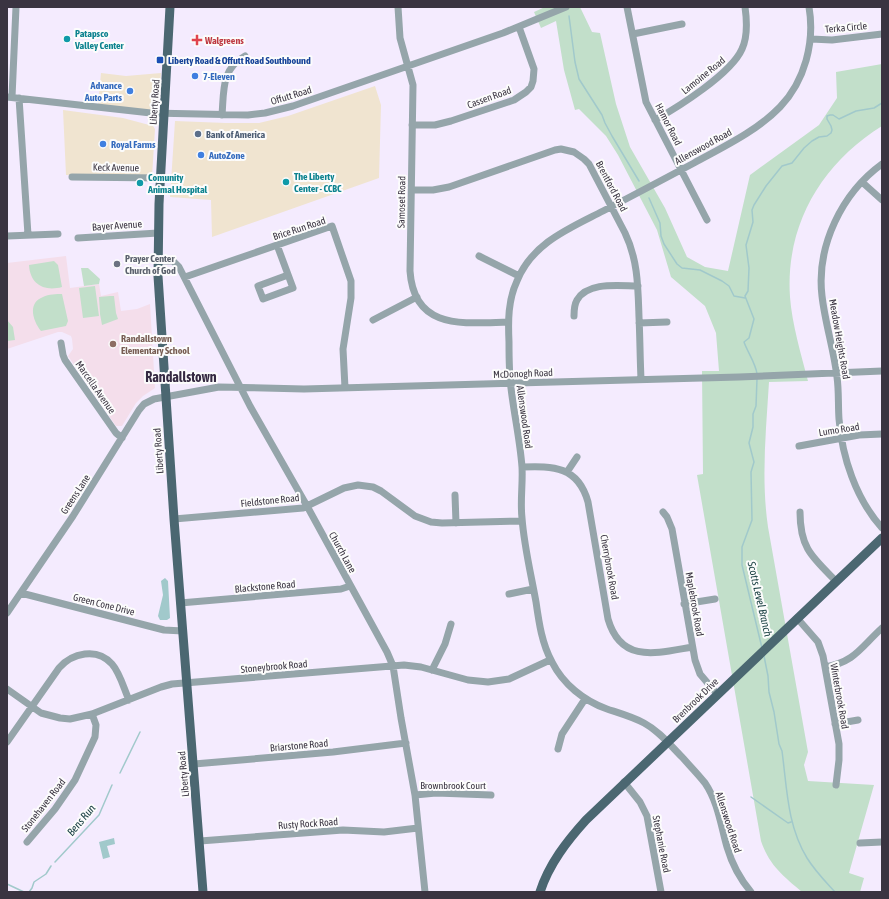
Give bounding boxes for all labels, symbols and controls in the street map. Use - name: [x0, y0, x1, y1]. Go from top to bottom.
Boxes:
- street label: Terka Circle: [825, 20, 868, 35]
- place label: Patapsco Valley Center: [74, 28, 125, 51]
- marker: Patapsco Valley Center: [62, 34, 72, 44]
- marker: Walgreens: [192, 35, 202, 45]
- place label: Walgreens: [204, 35, 244, 46]
- street label: Lamoine Road: [679, 54, 727, 96]
- marker: Liberty Road & Offutt Road Southbound: [155, 55, 165, 65]
- place label: Liberty Road & Offutt Road Southbound: [168, 55, 311, 66]
- marker: 7-Eleven: [190, 71, 200, 81]
- place label: 7-Eleven: [203, 71, 235, 82]
- street label: Liberty Road: [147, 79, 162, 125]
- place label: Advance Auto Parts: [84, 80, 122, 103]
- street label: Offutt Road: [269, 84, 313, 107]
- street label: Cassen Road: [466, 84, 513, 111]
- marker: Advance Auto Parts: [125, 86, 135, 96]
- street label: Hamor Road: [653, 101, 684, 147]
- street label: Allenswood Road: [673, 126, 734, 167]
- marker: Bank of America: [193, 129, 203, 139]
- place label: Bank of America: [206, 129, 265, 140]
- marker: Royal Farms: [98, 139, 108, 149]
- place label: Royal Farms: [111, 139, 156, 150]
- marker: AutoZone: [196, 150, 206, 160]
- place label: AutoZone: [208, 150, 245, 161]
- street label: Brentford Road: [594, 159, 630, 214]
- street label: Keck Avenue: [93, 162, 140, 173]
- place label: The Liberty Center - CCBC: [294, 171, 342, 194]
- place label: Comunity Animal Hospital: [147, 172, 208, 195]
- street label: Samoset Road: [396, 176, 407, 228]
- marker: The Liberty Center - CCBC: [281, 177, 291, 187]
- marker: Comunity Animal Hospital: [135, 178, 145, 188]
- street label: Brice Run Road: [271, 215, 327, 242]
- street label: Bayer Avenue: [92, 218, 143, 233]
- place label: Prayer Center Church of God: [125, 253, 176, 276]
- marker: Prayer Center Church of God: [112, 259, 122, 269]
- street label: Meadow Heights Road: [827, 298, 852, 380]
- place label: Randallstown Elementary School: [121, 333, 190, 356]
- marker: Randallstown Elementary School: [108, 339, 118, 349]
- street label: Marcella Avenue: [73, 359, 118, 416]
- street label: McDonogh Road: [493, 367, 553, 380]
- district label: Randallstown: [145, 369, 217, 385]
- street label: Allenswood Road: [515, 385, 534, 450]
- street label: Lumo Road: [818, 421, 860, 438]
- street label: Liberty Road: [151, 428, 166, 474]
- street label: Greens Lane: [59, 472, 93, 516]
- street label: Fieldstone Road: [240, 492, 300, 509]
- street label: Church Lane: [327, 530, 358, 575]
- street label: Cherrybrook Road: [598, 534, 621, 601]
- water label: Scotts Level Branch: [745, 559, 775, 638]
- street label: Maplebrook Road: [683, 571, 706, 637]
- street label: Blackstone Road: [234, 578, 296, 595]
- street label: Green Cone Drive: [72, 592, 136, 618]
- street label: Stoneybrook Road: [240, 658, 308, 675]
- street label: Winterbrook Road: [828, 662, 851, 730]
- street label: Brenbrook Drive: [670, 675, 721, 725]
- street label: Briarstone Road: [269, 737, 329, 754]
- street label: Liberty Road: [176, 750, 191, 797]
- street label: Stonehaven Road: [19, 776, 68, 834]
- street label: Brownbrook Court: [420, 780, 486, 791]
- street label: Allenswood Road: [713, 790, 744, 854]
- water label: Bens Run: [64, 801, 98, 838]
- street label: Stephanie Road: [651, 815, 672, 874]
- street label: Rusty Rock Road: [278, 816, 339, 831]

